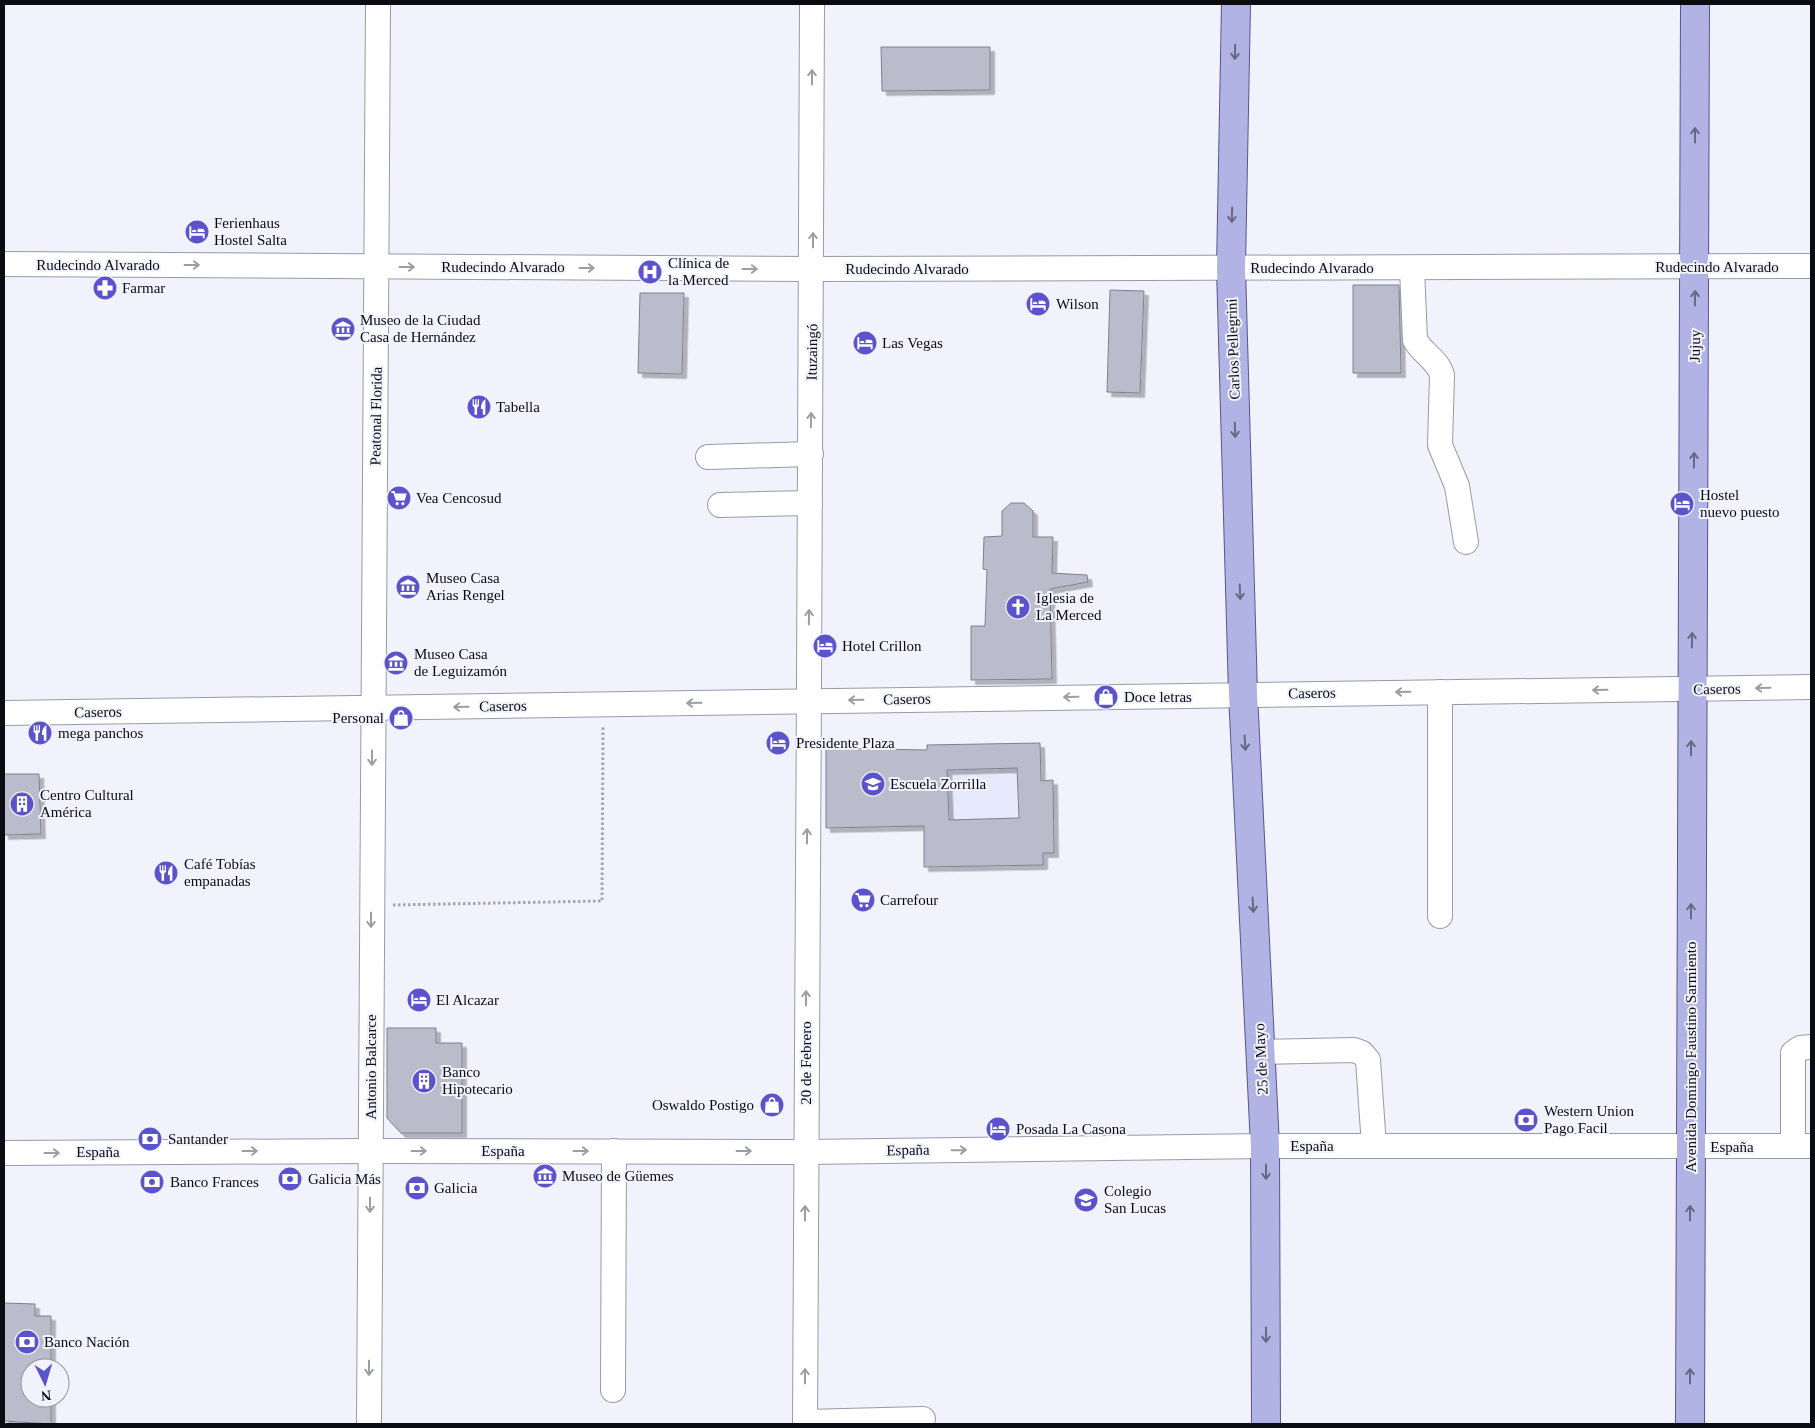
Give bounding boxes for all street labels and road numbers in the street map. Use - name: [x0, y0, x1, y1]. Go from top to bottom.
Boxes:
- street label: Rudecindo Alvarado: [36, 257, 160, 273]
- street label: Rudecindo Alvarado: [441, 259, 565, 275]
- street label: Rudecindo Alvarado: [1655, 259, 1779, 275]
- street label: Rudecindo Alvarado: [1250, 260, 1374, 276]
- street label: Rudecindo Alvarado: [845, 261, 969, 277]
- street label: Carlos Pellegrini: [1223, 298, 1243, 400]
- street label: Ituzaingó: [804, 324, 820, 380]
- street label: Jujuy: [1687, 329, 1703, 362]
- street label: Peatonal Florida: [367, 366, 385, 465]
- street label: Caseros: [1693, 681, 1741, 697]
- street label: Caseros: [1288, 685, 1336, 701]
- street label: Caseros: [883, 691, 931, 707]
- street label: Caseros: [479, 698, 527, 714]
- street label: Caseros: [74, 704, 122, 720]
- street label: Avenida Domingo Faustino Sarmiento: [1683, 942, 1699, 1172]
- street label: Antonio Balcarce: [363, 1014, 379, 1120]
- street label: 20 de Febrero: [798, 1021, 814, 1105]
- street label: 25 de Mayo: [1251, 1023, 1271, 1095]
- street label: España: [1290, 1138, 1334, 1154]
- street label: España: [1710, 1139, 1754, 1155]
- street label: España: [886, 1142, 930, 1158]
- street label: España: [481, 1143, 525, 1159]
- street label: España: [76, 1144, 120, 1160]

